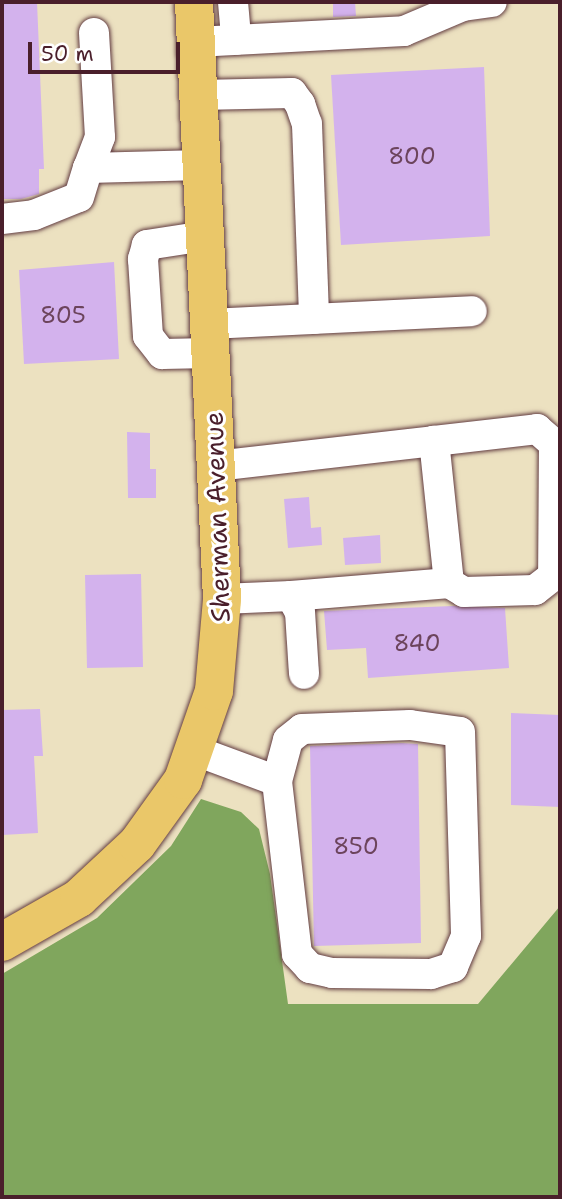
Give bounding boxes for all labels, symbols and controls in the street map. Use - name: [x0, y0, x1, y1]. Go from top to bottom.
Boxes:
- scale bar: [32, 28, 184, 72]
- text: 50 m: [41, 40, 94, 68]
- house number: 800: [388, 142, 436, 170]
- house number: 805: [40, 301, 86, 329]
- street label: Sherman Avenue: [198, 411, 236, 623]
- house number: 840: [393, 629, 441, 657]
- house number: 850: [333, 832, 379, 860]

